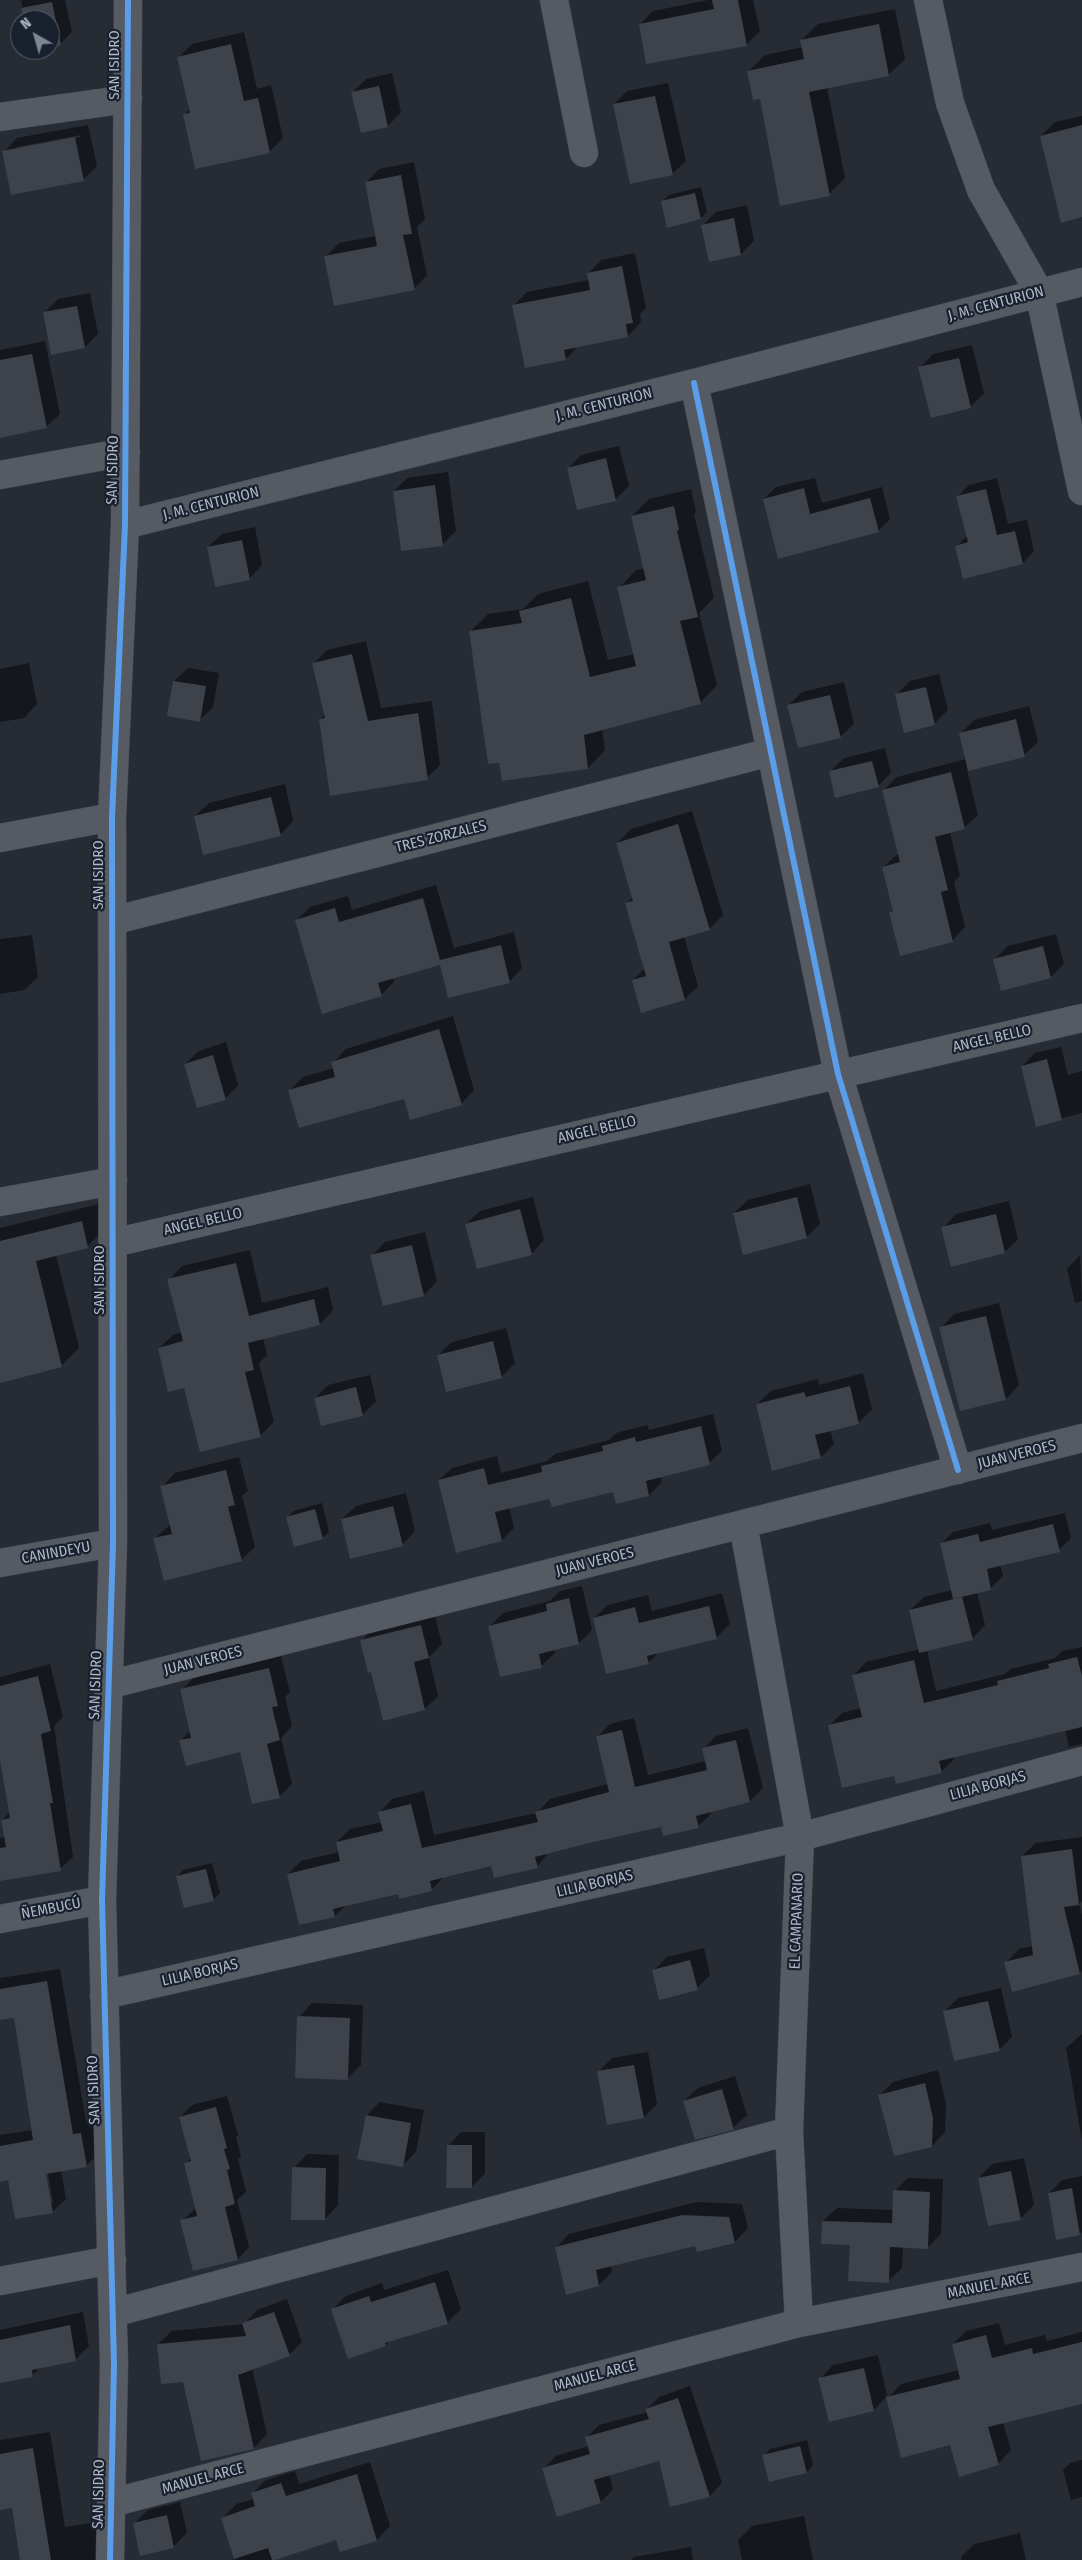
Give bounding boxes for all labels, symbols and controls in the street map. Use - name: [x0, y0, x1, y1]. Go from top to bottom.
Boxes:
- north arrow: [10, 10, 60, 60]
- text: N: [18, 14, 35, 33]
- street label: SAN ISIDRO: [106, 30, 124, 100]
- street label: J. M. CENTURION: [946, 283, 1046, 325]
- street label: J. M. CENTURION: [554, 384, 654, 426]
- street label: SAN ISIDRO: [103, 435, 123, 505]
- street label: J. M. CENTURION: [161, 483, 261, 525]
- street label: TRES ZORZALES: [394, 817, 488, 857]
- street label: SAN ISIDRO: [90, 840, 108, 910]
- street label: ANGEL BELLO: [951, 1021, 1033, 1057]
- street label: ANGEL BELLO: [556, 1112, 638, 1148]
- street label: ANGEL BELLO: [162, 1204, 244, 1240]
- street label: SAN ISIDRO: [91, 1245, 109, 1315]
- street label: JUAN VEROES: [976, 1437, 1058, 1473]
- street label: CANINDEYU: [20, 1538, 92, 1568]
- street label: JUAN VEROES: [554, 1544, 636, 1580]
- street label: JUAN VEROES: [162, 1643, 244, 1679]
- street label: SAN ISIDRO: [86, 1650, 106, 1720]
- street label: LILIA BORJAS: [948, 1767, 1028, 1805]
- street label: LILIA BORJAS: [555, 1866, 635, 1902]
- street label: EL CAMPANARIO: [786, 1872, 808, 1970]
- street label: ÑEMBUCÚ: [20, 1894, 82, 1924]
- street label: LILIA BORJAS: [160, 1955, 240, 1991]
- street label: SAN ISIDRO: [84, 2055, 104, 2125]
- street label: MANUEL ARCE: [946, 2269, 1032, 2303]
- street label: MANUEL ARCE: [552, 2356, 638, 2396]
- street label: SAN ISIDRO: [89, 2459, 109, 2529]
- street label: MANUEL ARCE: [160, 2459, 246, 2499]

